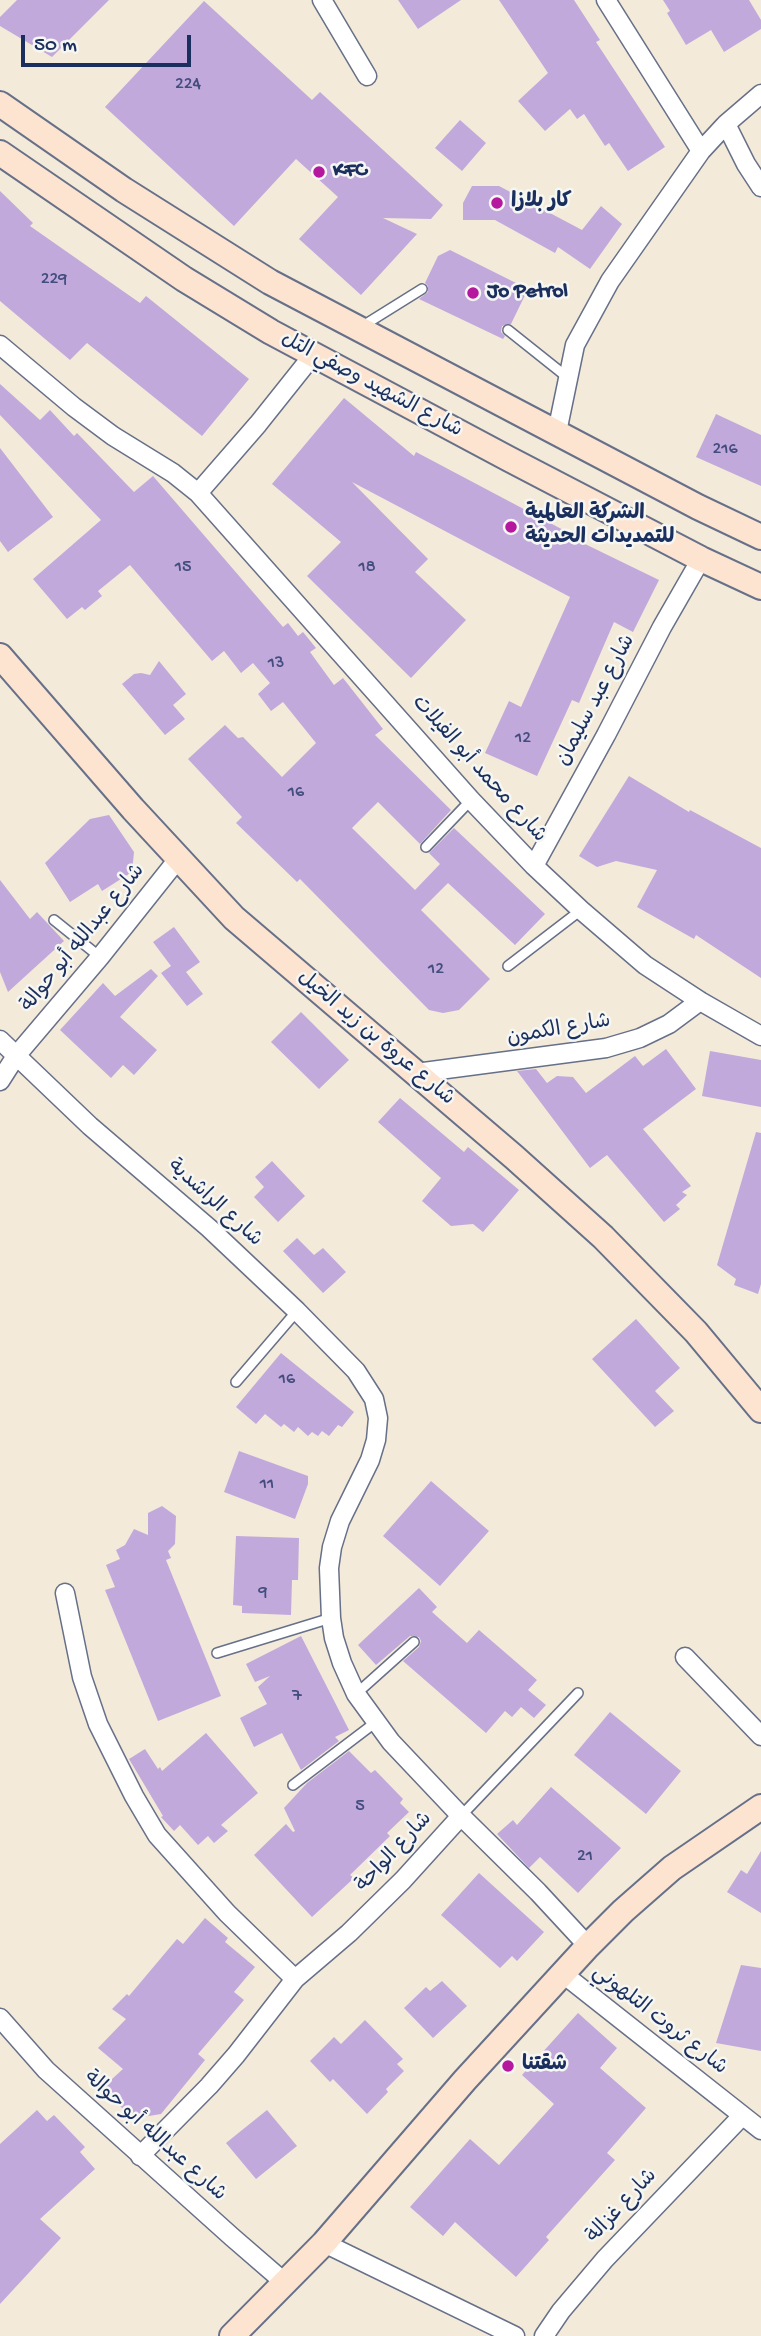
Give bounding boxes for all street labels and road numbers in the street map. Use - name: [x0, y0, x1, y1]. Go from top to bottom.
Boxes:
- street label: شارع الشهيد وصفي التل: [276, 327, 466, 445]
- street label: شارع عبد سليمان: [552, 631, 642, 771]
- street label: شارع محمد أبو الفيلات: [405, 691, 551, 849]
- street label: شارع عبدالله أبو حوالة: [16, 860, 152, 1018]
- street label: شارع عروة بن زيد الخيل: [291, 966, 459, 1112]
- street label: شارع الكمون: [505, 1009, 613, 1053]
- street label: شارع الراشدية: [161, 1155, 267, 1253]
- street label: شارع الواحة: [351, 1807, 439, 1899]
- street label: شارع ثروت التلهوني: [586, 1960, 732, 2082]
- street label: شارع عبدالله أبو حوالة: [77, 2066, 231, 2208]
- street label: شارع غزالة: [582, 2165, 664, 2249]

